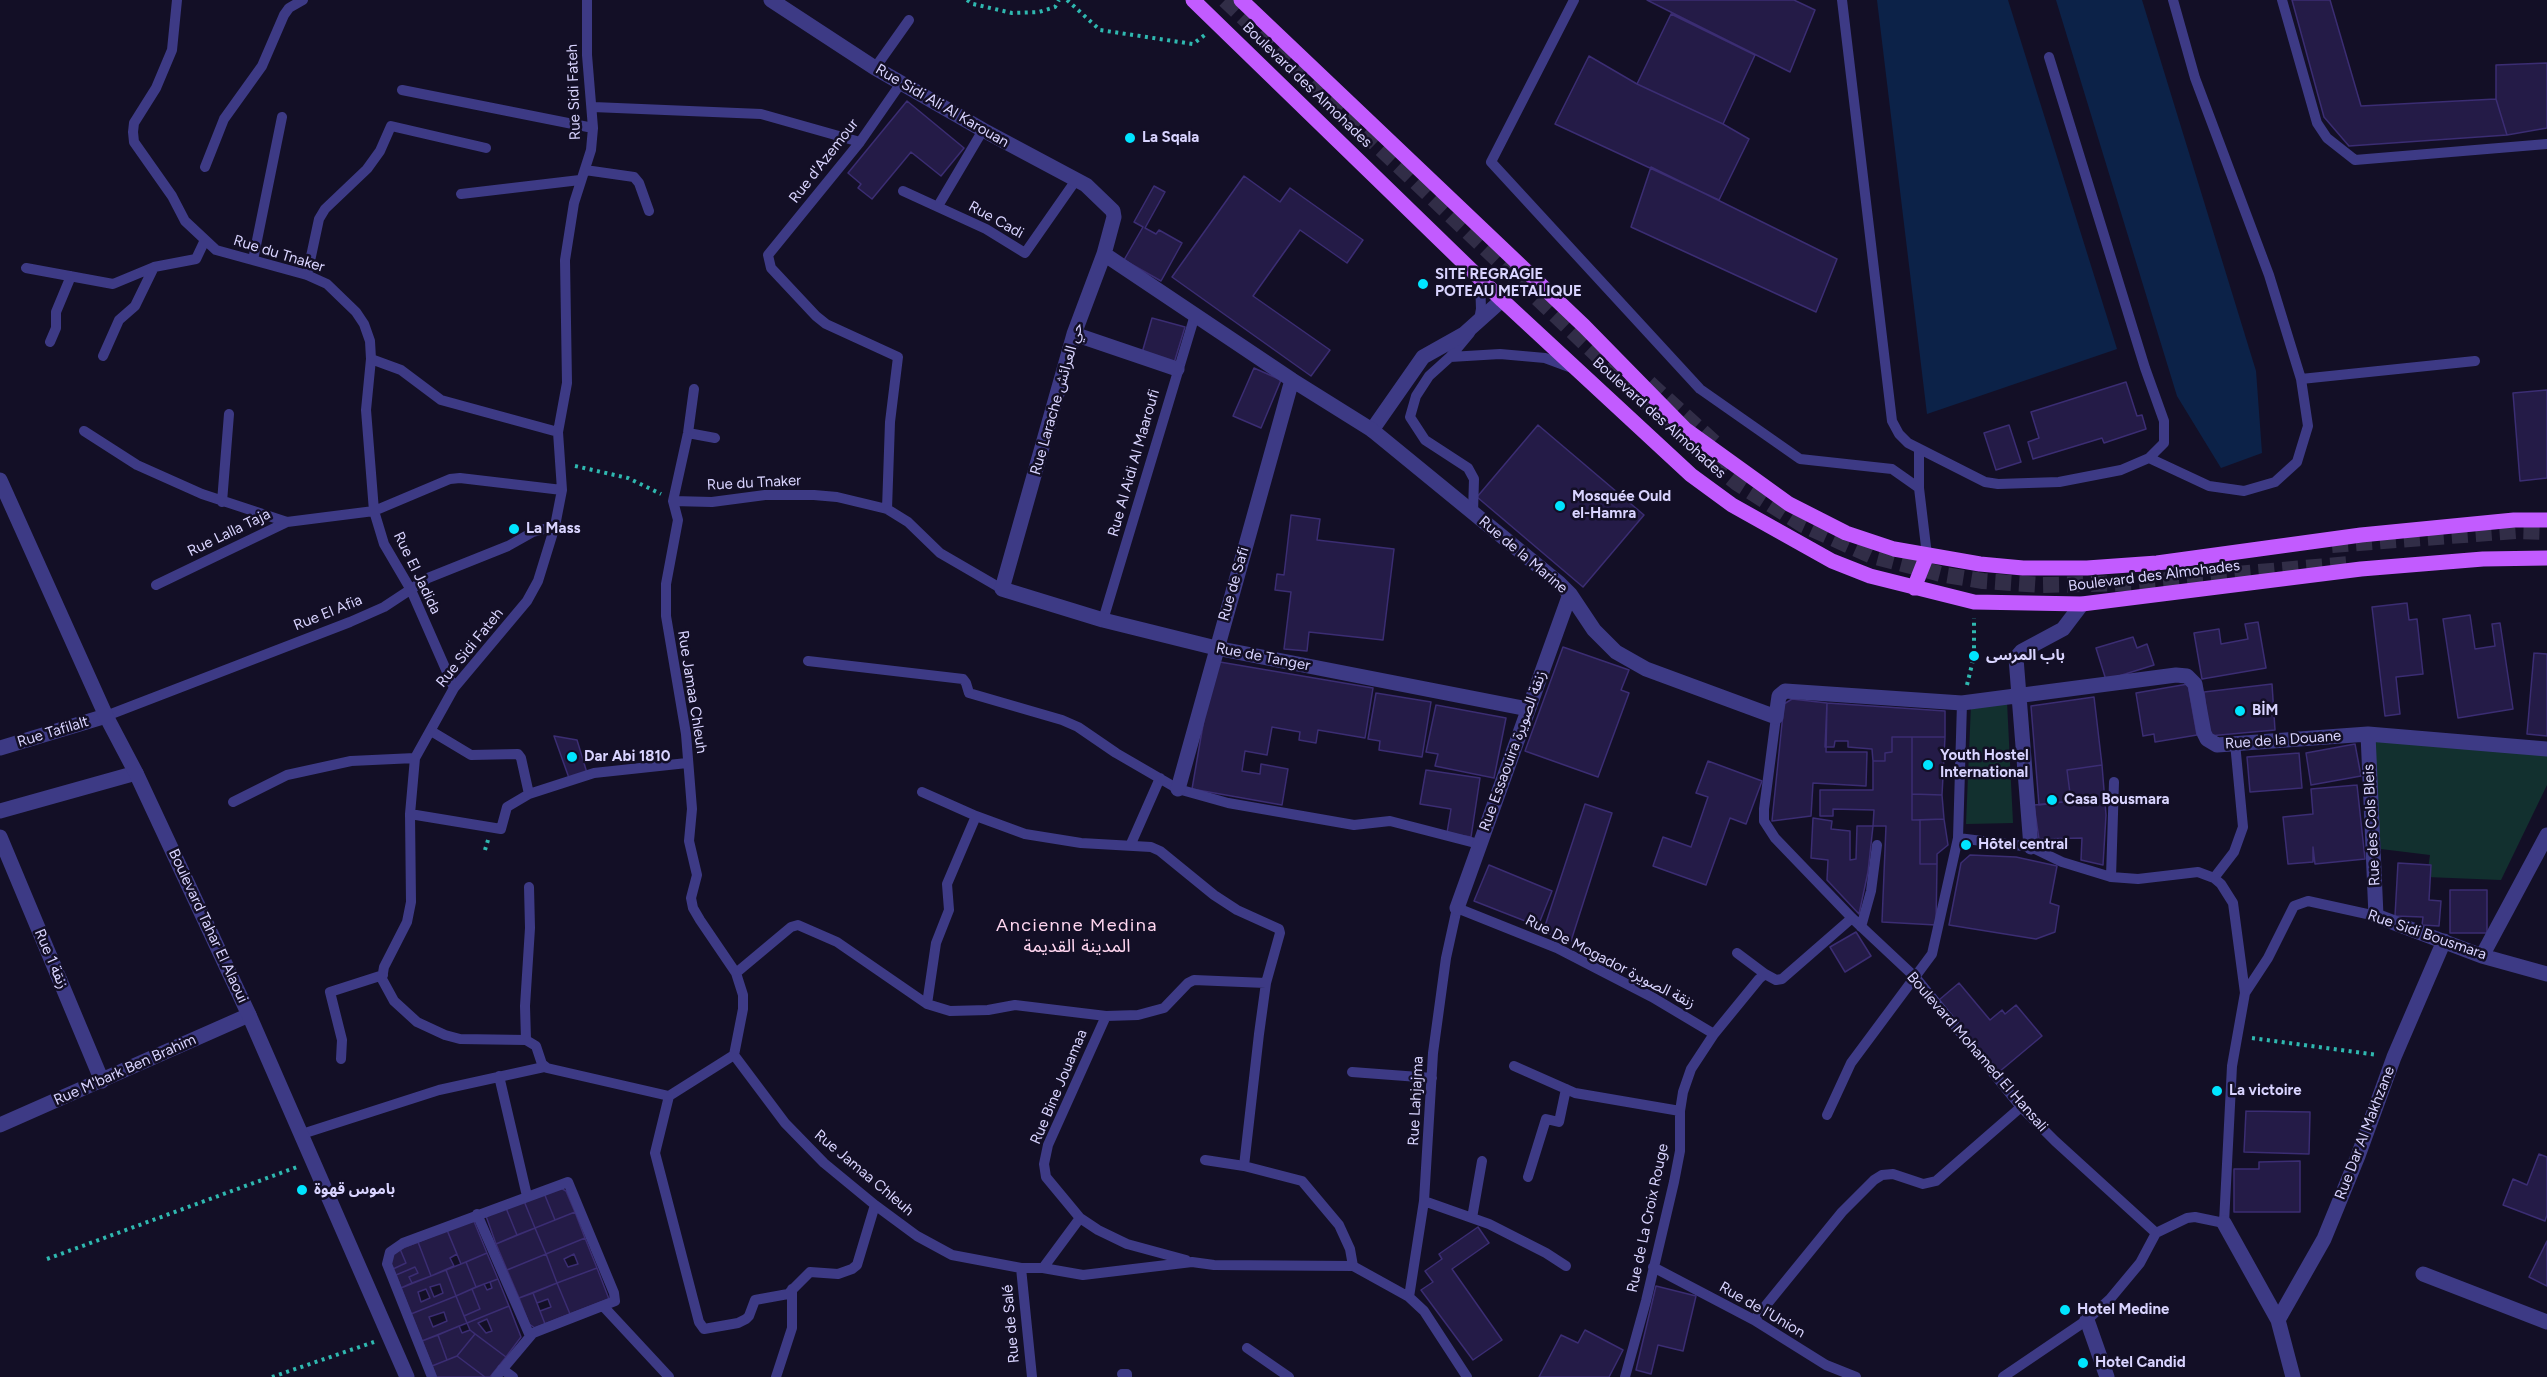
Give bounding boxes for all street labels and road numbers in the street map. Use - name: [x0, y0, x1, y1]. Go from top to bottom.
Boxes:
- street label: Boulevard des Almohades: [1239, 18, 1375, 152]
- street label: Rue Sidi Fateh: [563, 44, 585, 140]
- street label: Rue Sidi Ali Al Karouan: [872, 60, 1012, 152]
- street label: Rue d'Azemour: [785, 115, 863, 207]
- street label: Rue Cadi: [965, 197, 1027, 243]
- street label: Rue du Tnaker: [231, 232, 327, 276]
- street label: Rue Larache حي العرائش: [1027, 321, 1087, 477]
- street label: Boulevard des Almohades: [1589, 353, 1729, 483]
- street label: Rue Al Aidi Al Maaroufi: [1104, 387, 1164, 539]
- street label: Rue du Tnaker: [706, 472, 802, 494]
- street label: Rue Lalla Taja: [185, 505, 273, 561]
- street label: Rue de la Marine: [1475, 513, 1571, 597]
- street label: Rue El Jadida: [389, 529, 445, 617]
- street label: Rue de Safi: [1215, 545, 1253, 623]
- street label: Boulevard des Almohades: [2067, 557, 2241, 595]
- street label: Rue El Afia: [291, 591, 365, 635]
- street label: Rue Sidi Fateh: [433, 605, 507, 691]
- street label: Rue Jamaa Chleuh: [673, 629, 711, 755]
- street label: Rue de Tanger: [1214, 639, 1312, 675]
- street label: Rue Essaouira زنقة الصويرة: [1476, 668, 1550, 834]
- street label: Rue Tafilalt: [15, 713, 91, 751]
- street label: Rue de la Douane: [2224, 727, 2342, 753]
- street label: Rue des Cols Bleis: [2360, 764, 2384, 886]
- street label: Boulevard Tahar El Alaoui: [164, 846, 252, 1006]
- street label: Rue Sidi Bousmara: [2365, 906, 2489, 964]
- street label: Rue De Mogador زنقة الصويرة: [1522, 911, 1698, 1013]
- street label: Rue 1 زنقة: [30, 926, 72, 992]
- street label: Boulevard Mohamed El Hansali: [1903, 968, 2051, 1136]
- street label: Rue Bine Jouamaa: [1027, 1027, 1091, 1147]
- street label: Rue M'bark Ben Brahim: [51, 1031, 199, 1109]
- street label: Rue Lahjajma: [1405, 1056, 1427, 1146]
- street label: Rue Dar Al Makhzane: [2331, 1064, 2399, 1202]
- street label: Rue Jamaa Chleuh: [811, 1126, 917, 1220]
- street label: Rue de La Croix Rouge: [1623, 1142, 1673, 1294]
- street label: Rue de l'Union: [1716, 1278, 1808, 1342]
- street label: Rue de Salé: [999, 1284, 1023, 1364]

